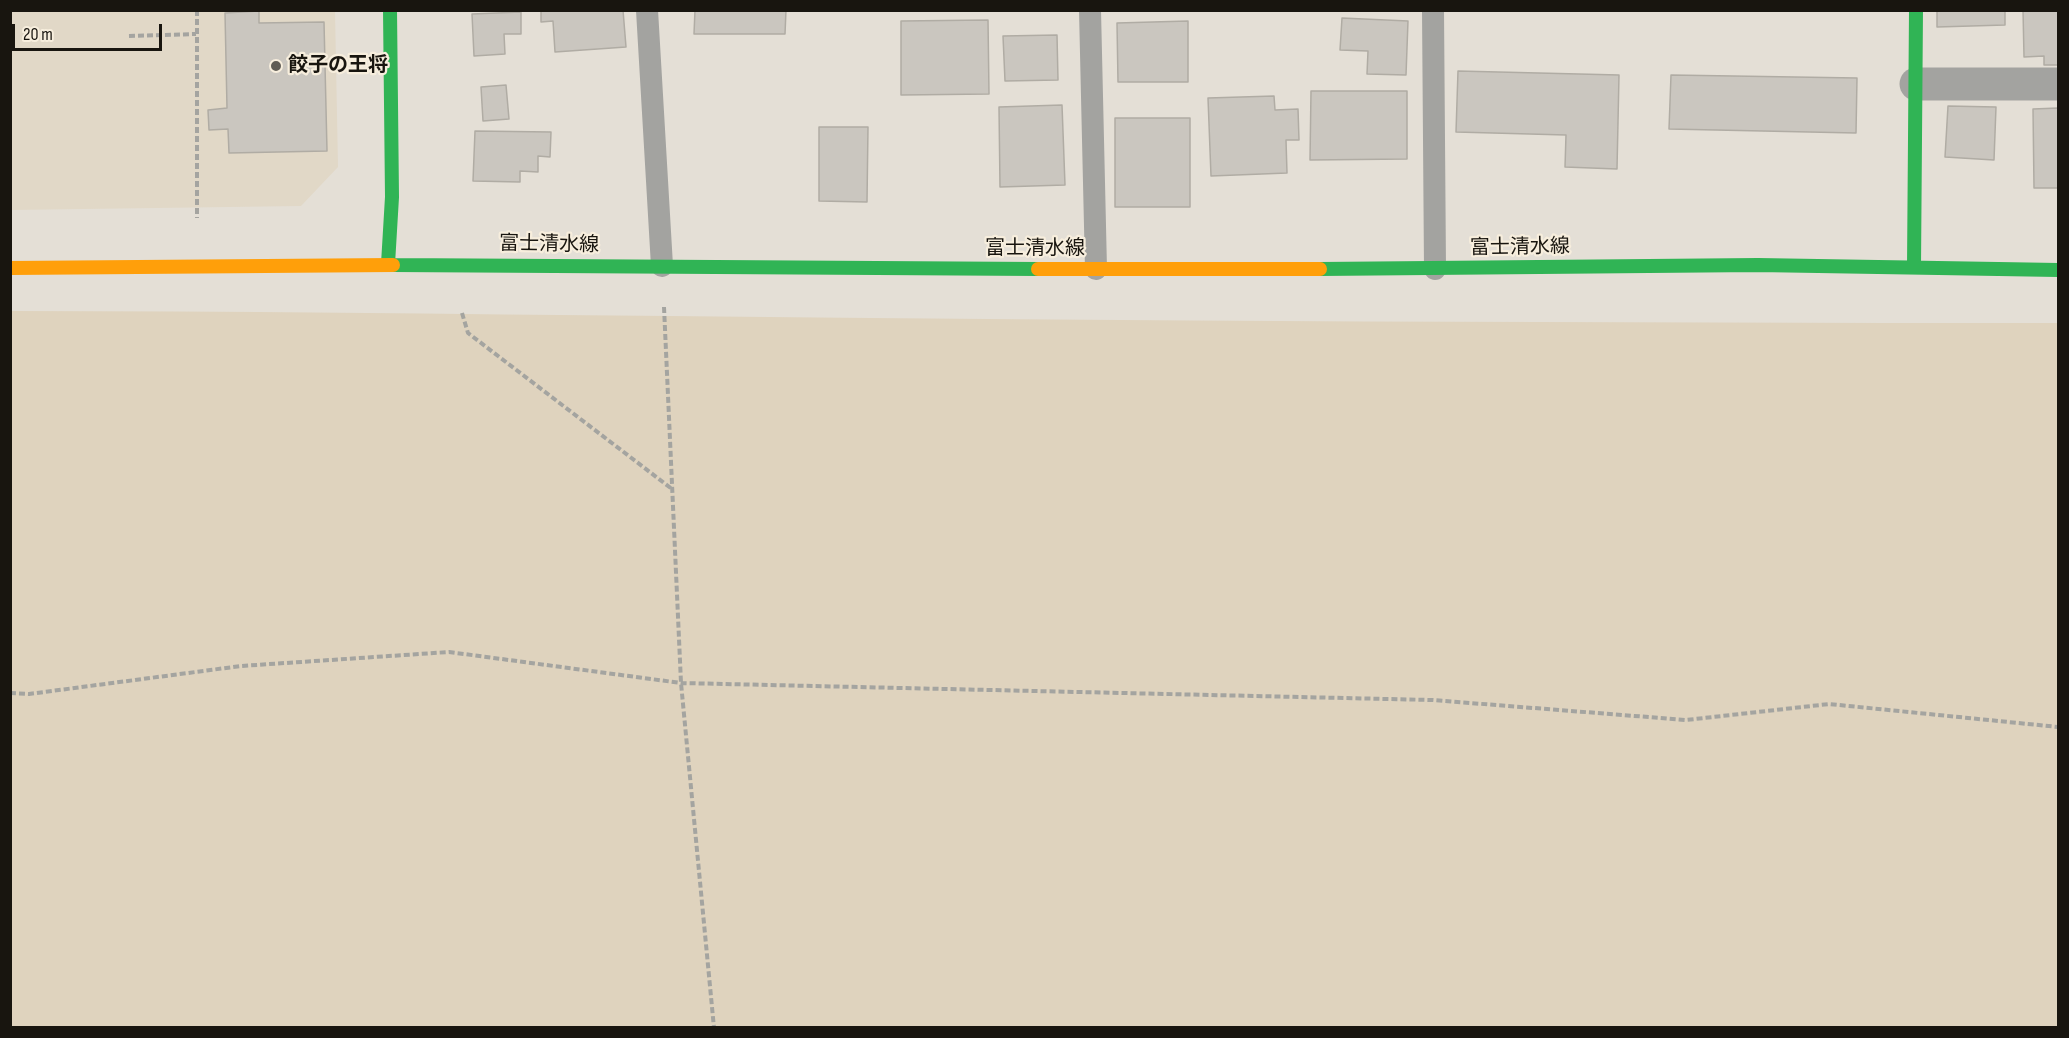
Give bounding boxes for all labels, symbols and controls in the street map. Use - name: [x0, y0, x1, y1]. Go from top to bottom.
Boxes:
- scale bar: [15, 12, 165, 50]
- text: 20 m: [23, 24, 53, 45]
- place label: 餃子の王将: [288, 54, 388, 78]
- marker: 餃子の王将: [269, 59, 283, 73]
- street label: 富士清水線: [499, 232, 599, 258]
- street label: 富士清水線: [1470, 235, 1570, 261]
- street label: 富士清水線: [985, 237, 1085, 261]

